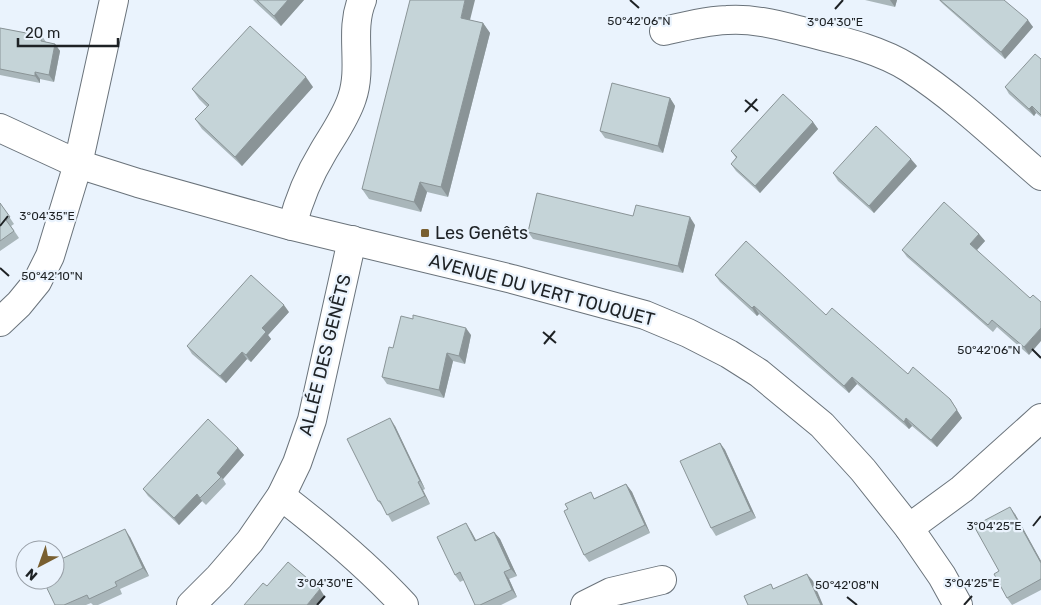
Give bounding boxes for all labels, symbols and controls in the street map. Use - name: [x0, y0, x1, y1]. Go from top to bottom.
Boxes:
- text: 50°42'06"N: [607, 14, 671, 28]
- scale bar: [18, 15, 118, 47]
- text: 3°04'30"E: [807, 15, 863, 29]
- text: 20 m: [25, 24, 60, 42]
- text: 3°04'35"E: [19, 209, 75, 223]
- place label: Les Genêts: [435, 222, 528, 244]
- marker: Les Genêts: [419, 227, 431, 239]
- street label: AVENUE DU VERT TOUQUET: [427, 249, 657, 331]
- text: 50°42'10"N: [21, 269, 83, 283]
- street label: ALLÉE DES GENÊTS: [294, 272, 356, 438]
- text: 50°42'06"N: [957, 343, 1021, 357]
- text: 3°04'25"E: [966, 519, 1022, 533]
- north arrow: [15, 540, 65, 590]
- text: N: [22, 565, 41, 584]
- text: 3°04'30"E: [297, 576, 353, 590]
- text: 3°04'25"E: [944, 576, 1000, 590]
- text: 50°42'08"N: [815, 578, 879, 592]

